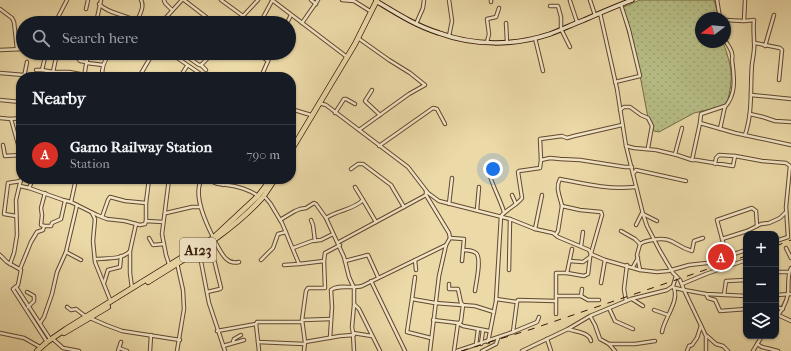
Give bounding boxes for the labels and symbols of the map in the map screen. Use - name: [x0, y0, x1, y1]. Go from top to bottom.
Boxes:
- north arrow: [695, 12, 731, 48]
- your location: [483, 159, 503, 179]
- road number: A123: [180, 238, 216, 262]
- pin: A: [708, 242, 734, 272]

